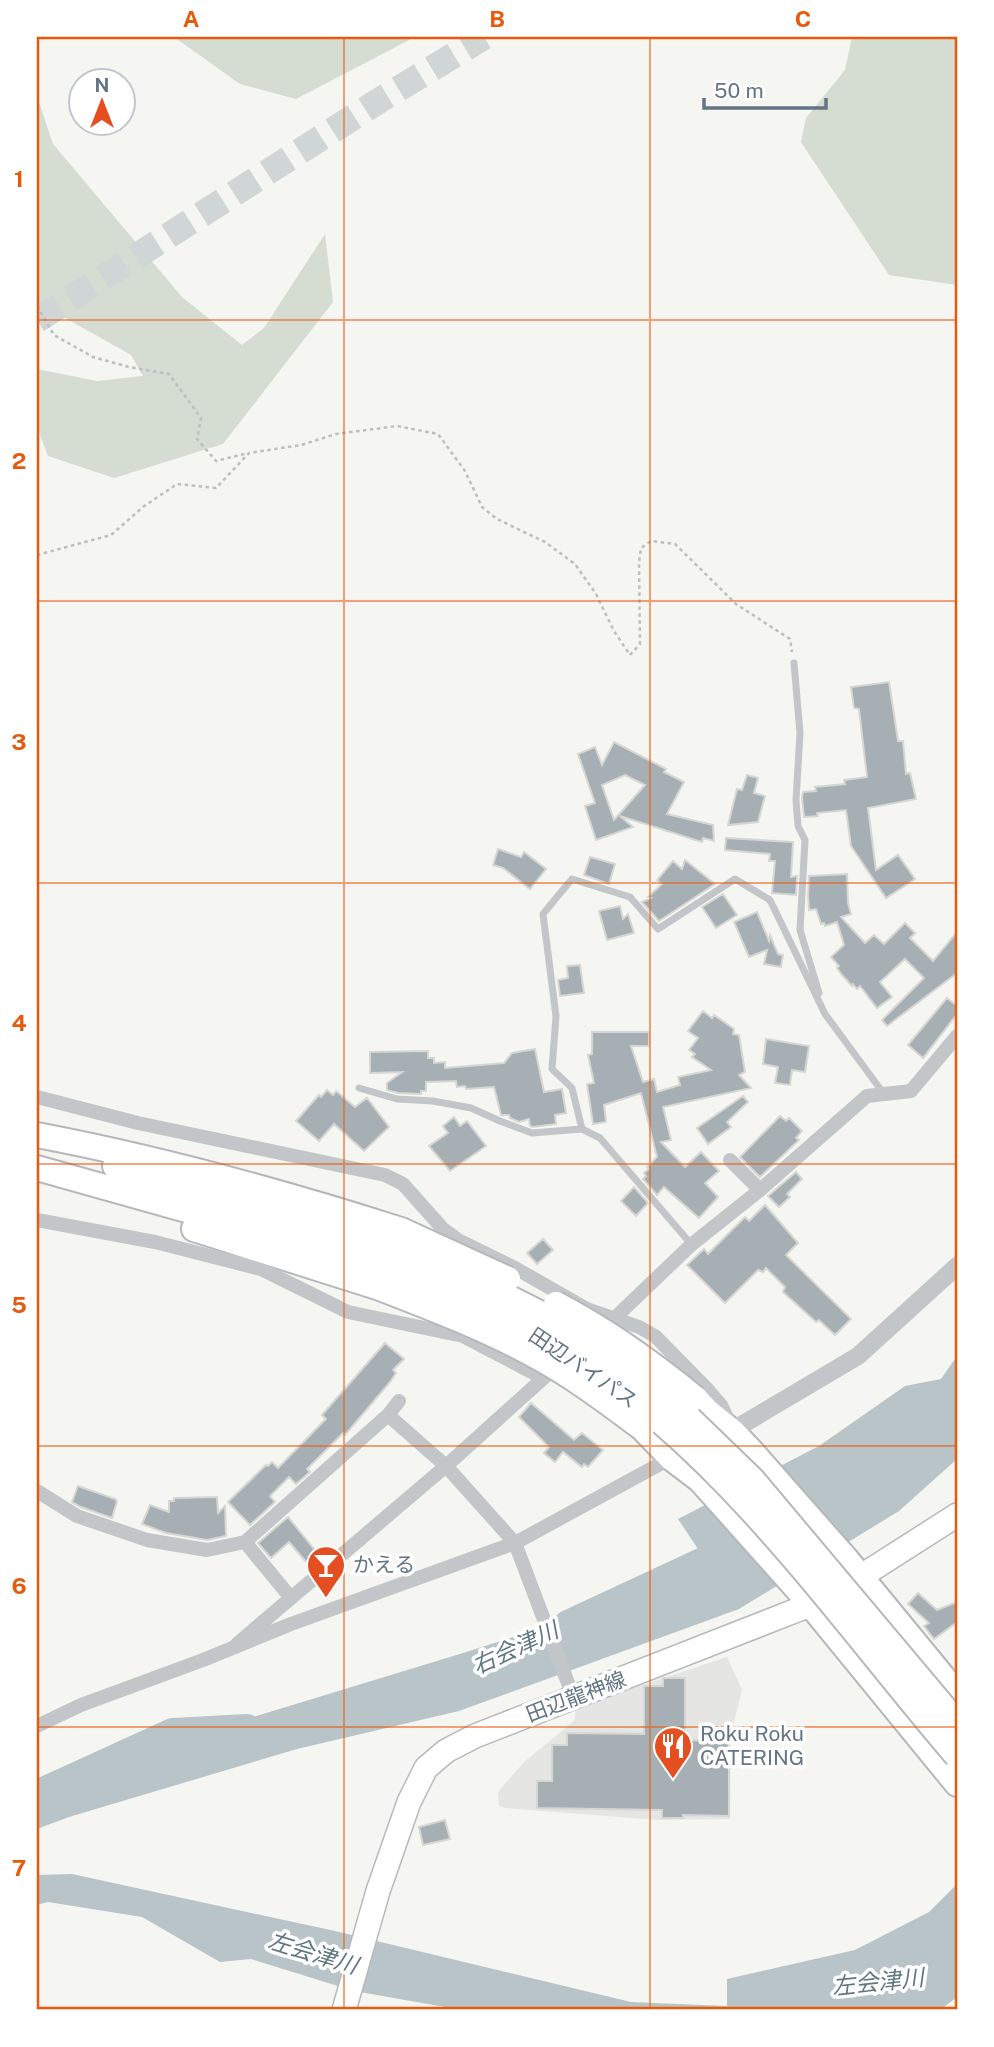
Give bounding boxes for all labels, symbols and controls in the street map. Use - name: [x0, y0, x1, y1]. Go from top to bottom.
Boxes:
- text: A: [183, 5, 200, 32]
- text: B: [489, 5, 505, 32]
- text: C: [795, 5, 811, 32]
- north arrow: [66, 66, 136, 136]
- scale bar: [704, 66, 826, 110]
- text: N: [95, 74, 109, 96]
- text: 50 m: [714, 78, 764, 103]
- text: 1: [14, 165, 24, 192]
- text: 2: [12, 447, 26, 474]
- text: 3: [11, 728, 27, 755]
- text: 4: [11, 1009, 27, 1036]
- text: 5: [11, 1291, 27, 1318]
- street label: 田辺バイパス: [524, 1322, 642, 1413]
- bar icon: かえる: [305, 1544, 347, 1599]
- place label: かえる: [353, 1552, 415, 1577]
- text: 6: [11, 1572, 27, 1599]
- water label: 右会津川: [467, 1615, 565, 1679]
- street label: 田辺龍神線: [522, 1666, 629, 1727]
- place label: Roku Roku CATERING: [700, 1721, 804, 1770]
- restaurant icon: Roku Roku CATERING: [652, 1725, 694, 1780]
- text: 7: [12, 1854, 26, 1881]
- water label: 左会津川: [265, 1926, 364, 1980]
- water label: 左会津川: [831, 1963, 928, 2000]

